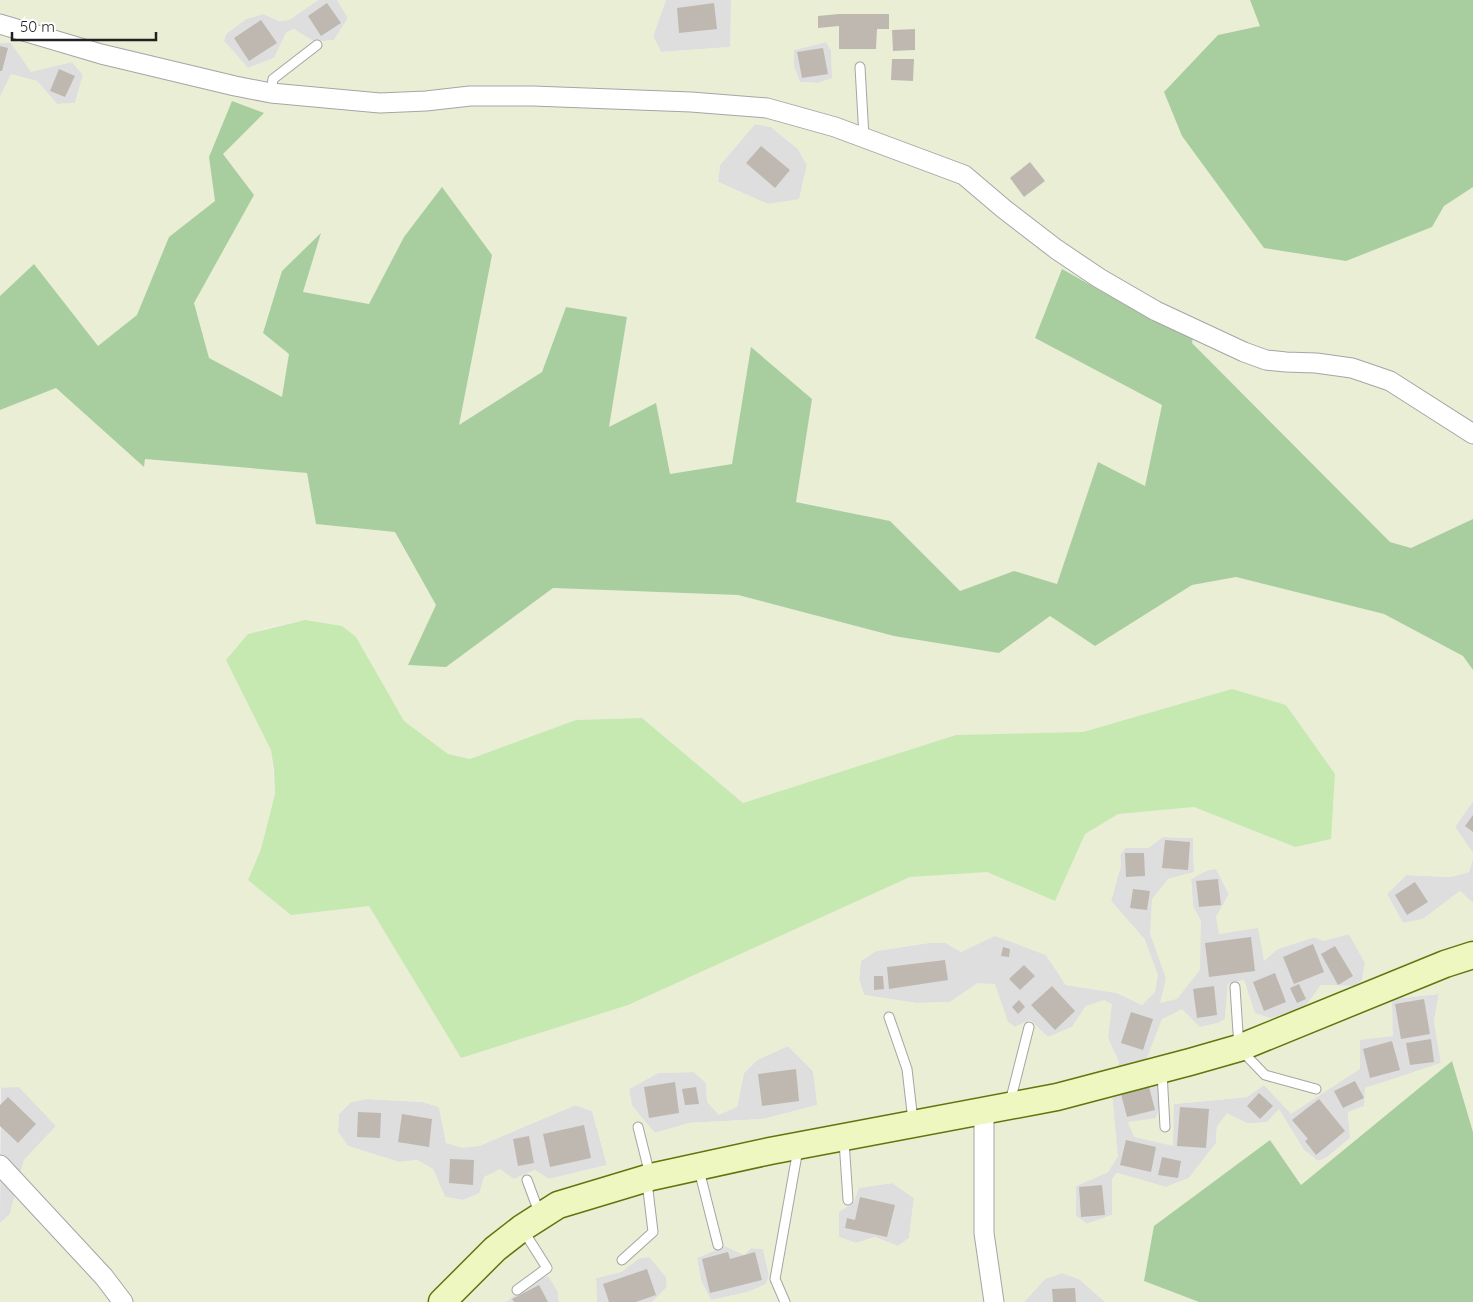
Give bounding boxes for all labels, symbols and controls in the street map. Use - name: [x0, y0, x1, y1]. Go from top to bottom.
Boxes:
- scale bar: [12, 10, 156, 42]
- text: 50 m: [20, 17, 55, 36]

